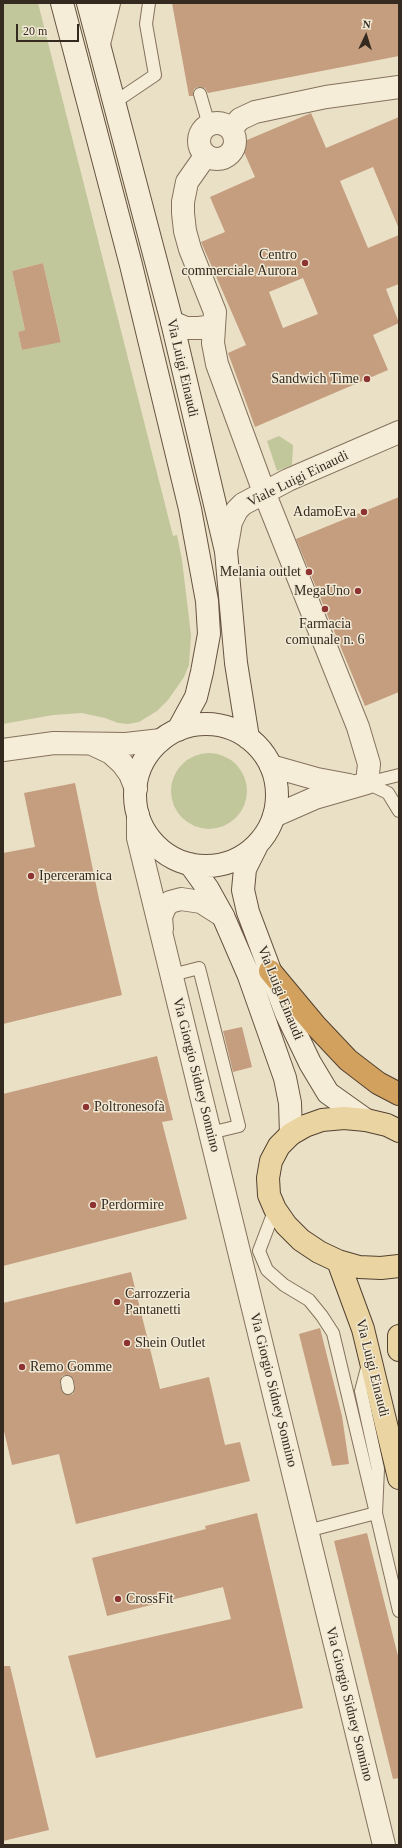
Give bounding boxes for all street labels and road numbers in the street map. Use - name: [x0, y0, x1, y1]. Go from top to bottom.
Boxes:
- street label: Via Luigi Einaudi: [163, 317, 201, 419]
- street label: Viale Luigi Einaudi: [245, 447, 351, 511]
- street label: Via Luigi Einaudi: [253, 943, 307, 1043]
- street label: Via Giorgio Sidney Sonnino: [169, 996, 223, 1154]
- street label: Via Giorgio Sidney Sonnino: [246, 1311, 300, 1469]
- street label: Via Luigi Einaudi: [352, 1317, 392, 1419]
- street label: Via Giorgio Sidney Sonnino: [322, 1625, 376, 1783]

